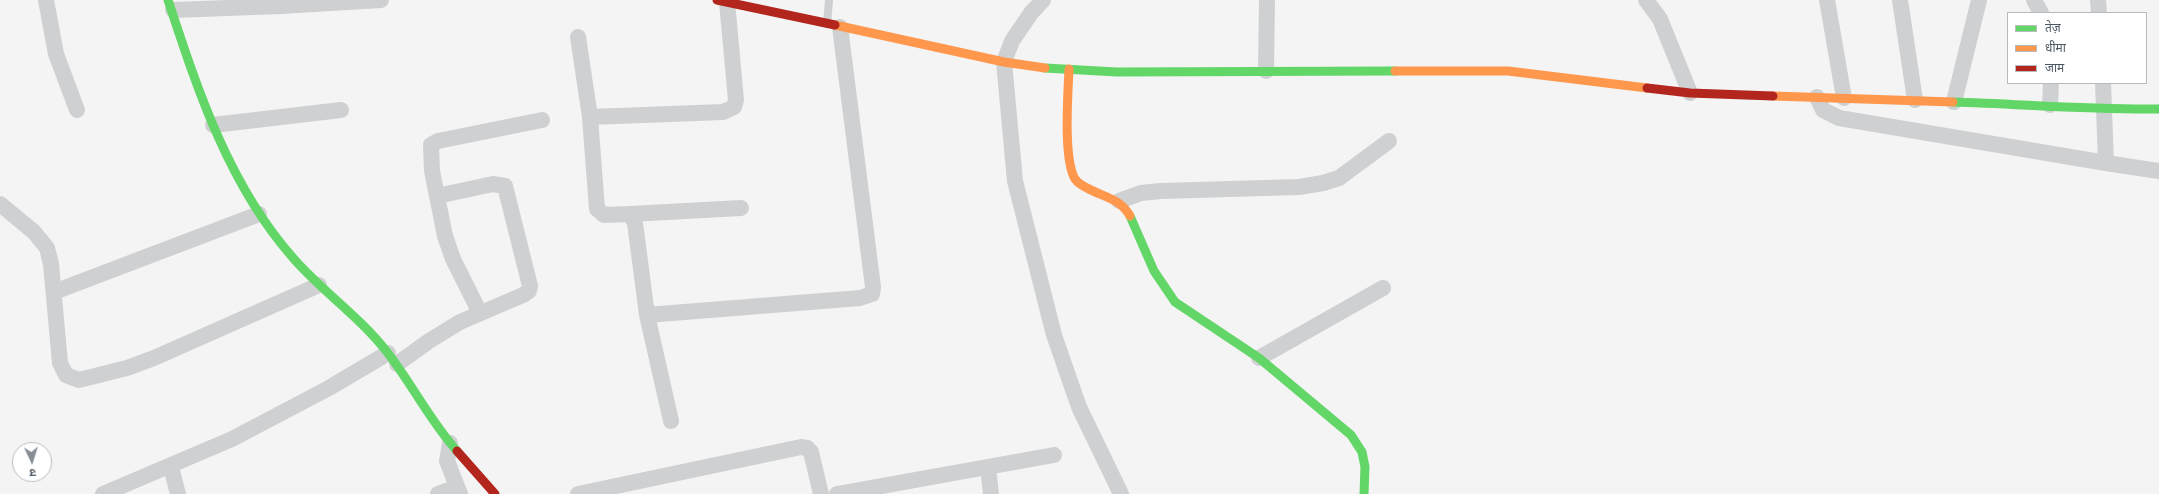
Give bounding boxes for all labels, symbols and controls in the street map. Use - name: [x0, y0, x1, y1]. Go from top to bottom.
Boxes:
- legend: [2007, 12, 2147, 84]
- text: तेज़: [2045, 20, 2061, 35]
- text: धीमा: [2045, 40, 2066, 55]
- text: जाम: [2045, 60, 2064, 75]
- north arrow: [12, 442, 52, 482]
- text: उ: [29, 467, 36, 480]

